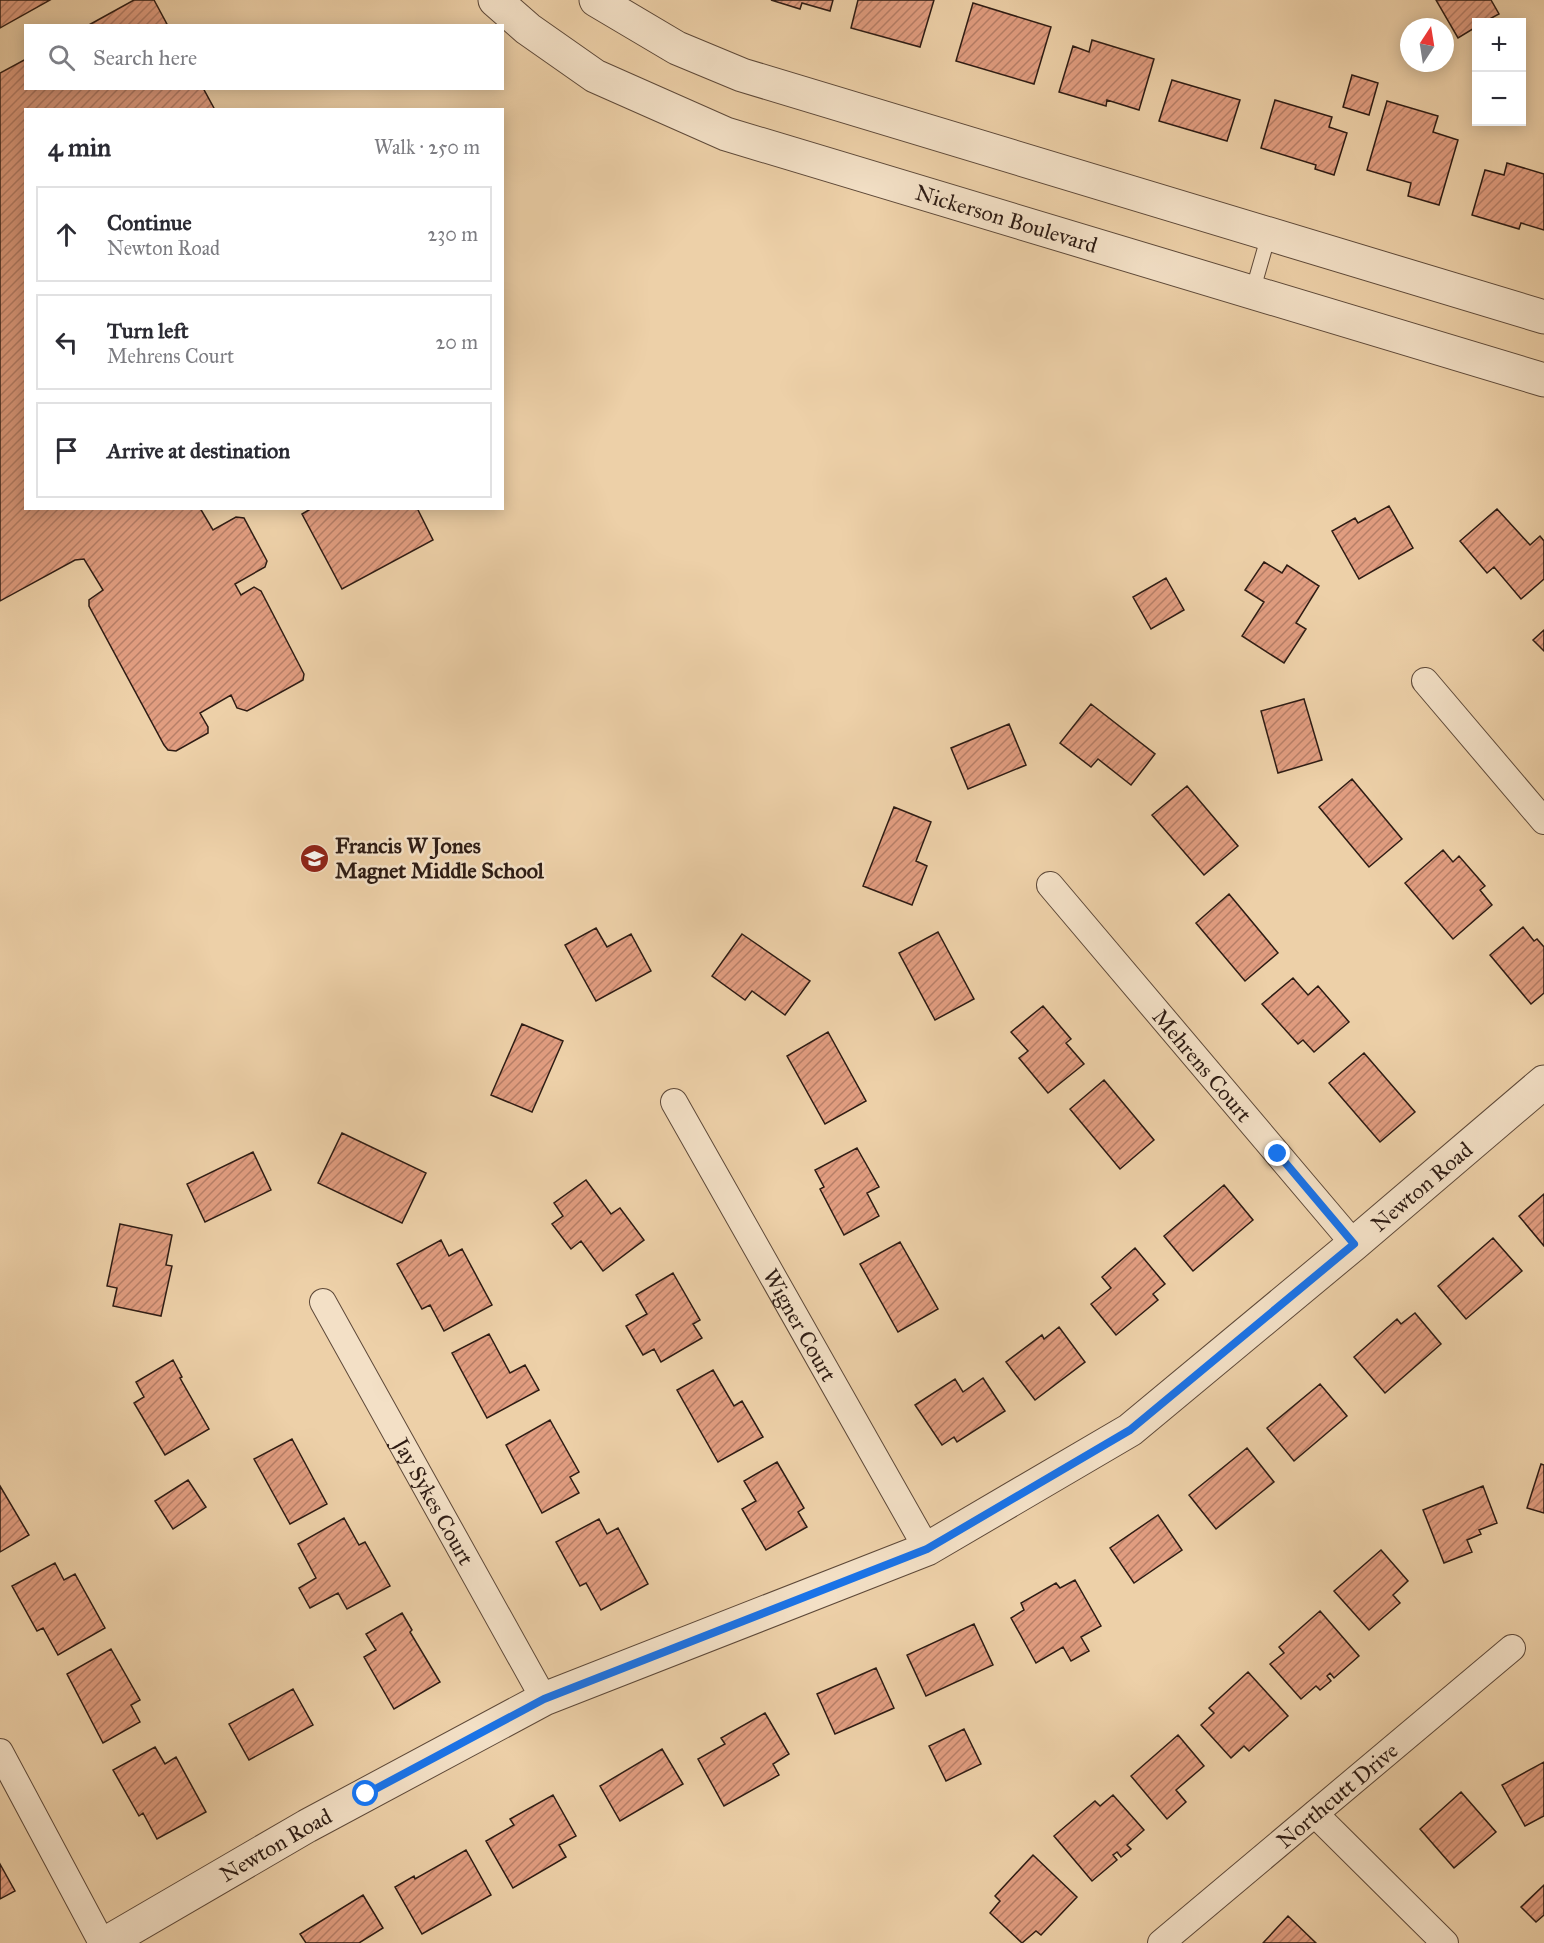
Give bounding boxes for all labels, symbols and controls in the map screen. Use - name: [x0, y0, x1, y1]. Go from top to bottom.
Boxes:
- north arrow: [1400, 18, 1454, 72]
- map controls: [1472, 18, 1526, 126]
- button: +: [1472, 18, 1526, 72]
- search box: [24, 24, 504, 90]
- icon: search: [45, 41, 78, 74]
- text: Search here: [93, 44, 197, 71]
- button: −: [1472, 72, 1526, 126]
- text: 4 min: [48, 131, 111, 163]
- text: Walk · 250 m: [374, 135, 480, 159]
- street label: Nickerson Boulevard: [912, 178, 1101, 258]
- text: Continue: [107, 209, 192, 236]
- icon: ahead: [50, 218, 83, 251]
- text: 230 m: [427, 222, 478, 246]
- text: Newton Road: [107, 236, 220, 260]
- text: Turn left: [107, 317, 189, 344]
- icon: left: [50, 326, 83, 359]
- text: 20 m: [435, 330, 478, 354]
- text: Mehrens Court: [107, 344, 234, 368]
- icon: arrive: [50, 434, 83, 467]
- text: Arrive at destination: [107, 437, 290, 464]
- place label: Francis W Jones Magnet Middle School: [335, 832, 545, 884]
- school or university icon: Francis W Jones Magnet Middle School: [298, 842, 330, 874]
- street label: Mehrens Court: [1147, 1003, 1258, 1127]
- street label: Newton Road: [1365, 1136, 1478, 1237]
- route end: [1264, 1140, 1290, 1166]
- street label: Wigner Court: [757, 1264, 843, 1386]
- street label: Jay Sykes Court: [387, 1431, 480, 1570]
- street label: Northcutt Drive: [1271, 1736, 1403, 1854]
- route start: [352, 1780, 378, 1806]
- street label: Newton Road: [215, 1802, 336, 1887]

